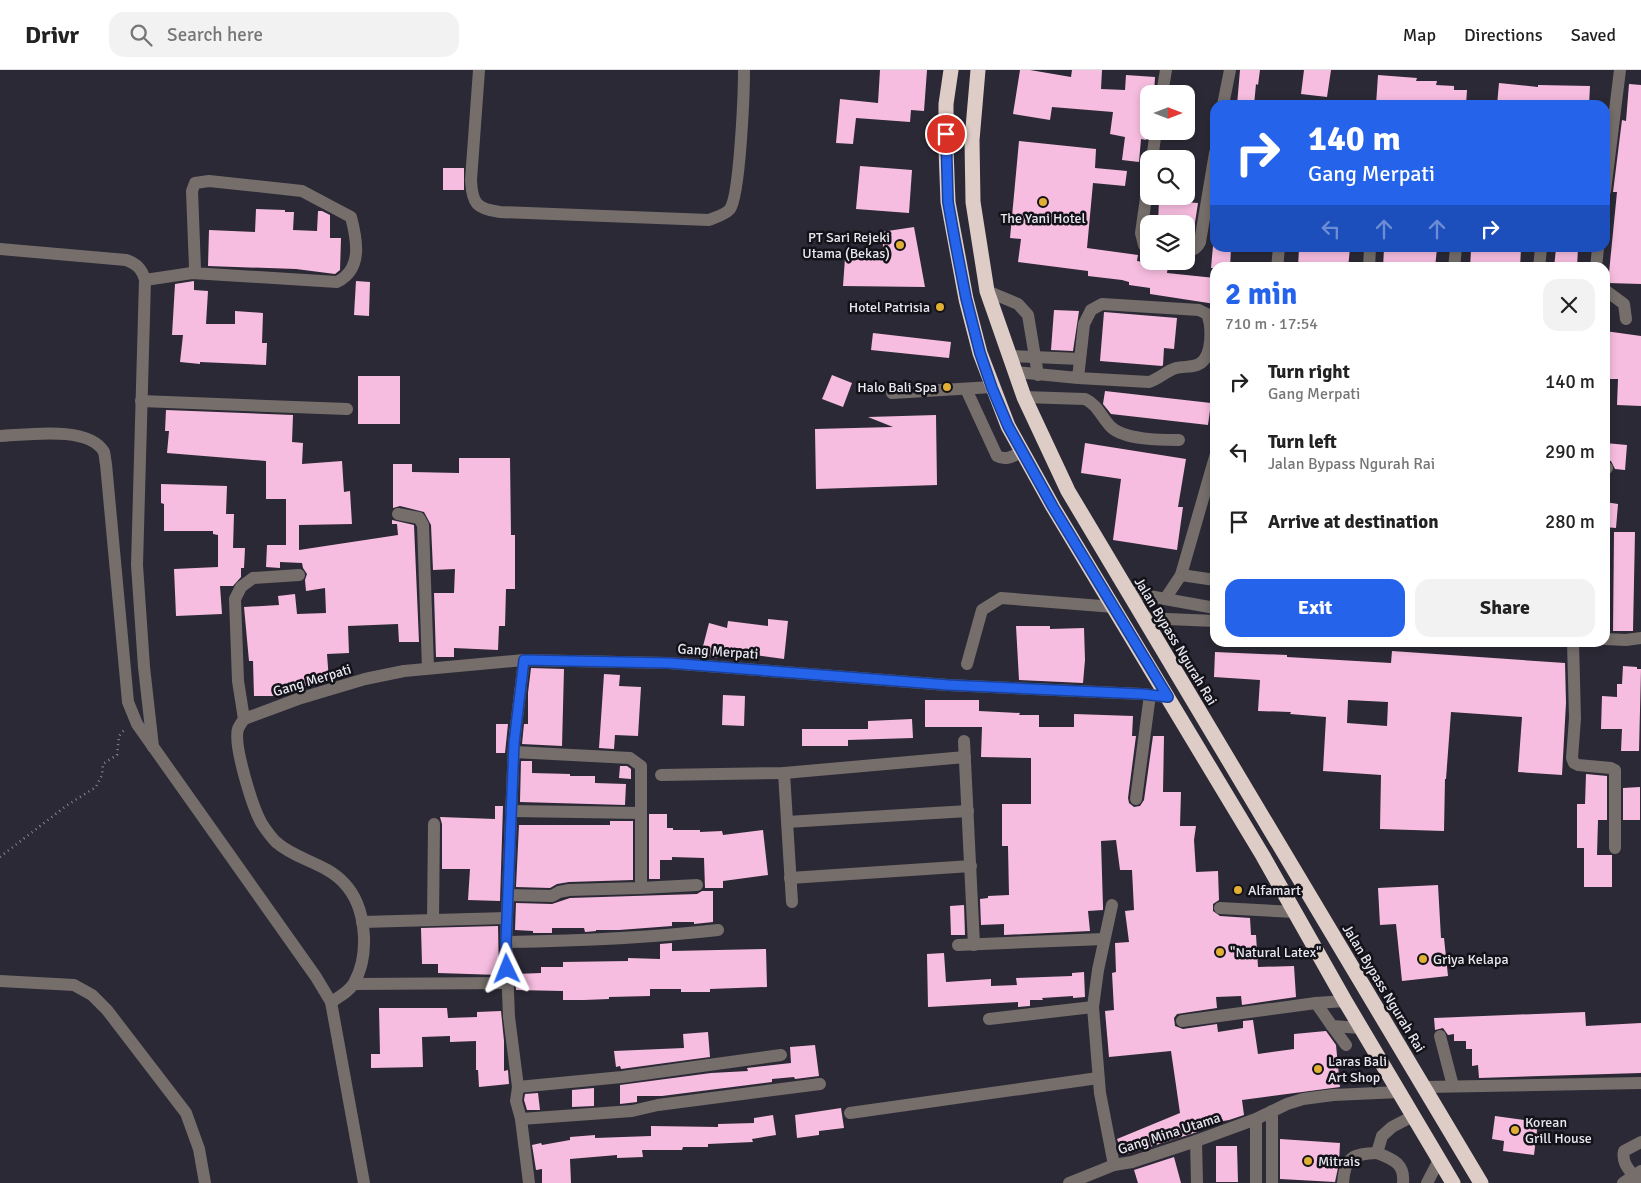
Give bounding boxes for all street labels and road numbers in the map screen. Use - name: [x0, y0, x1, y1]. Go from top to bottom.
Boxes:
- street label: Jalan Bypass Ngurah Rai: [1131, 574, 1221, 708]
- street label: Gang Merpati: [677, 640, 759, 663]
- street label: Gang Merpati: [271, 661, 353, 700]
- street label: Jalan Bypass Ngurah Rai: [1339, 921, 1429, 1055]
- street label: Gang Mina Utama: [1116, 1109, 1223, 1158]

